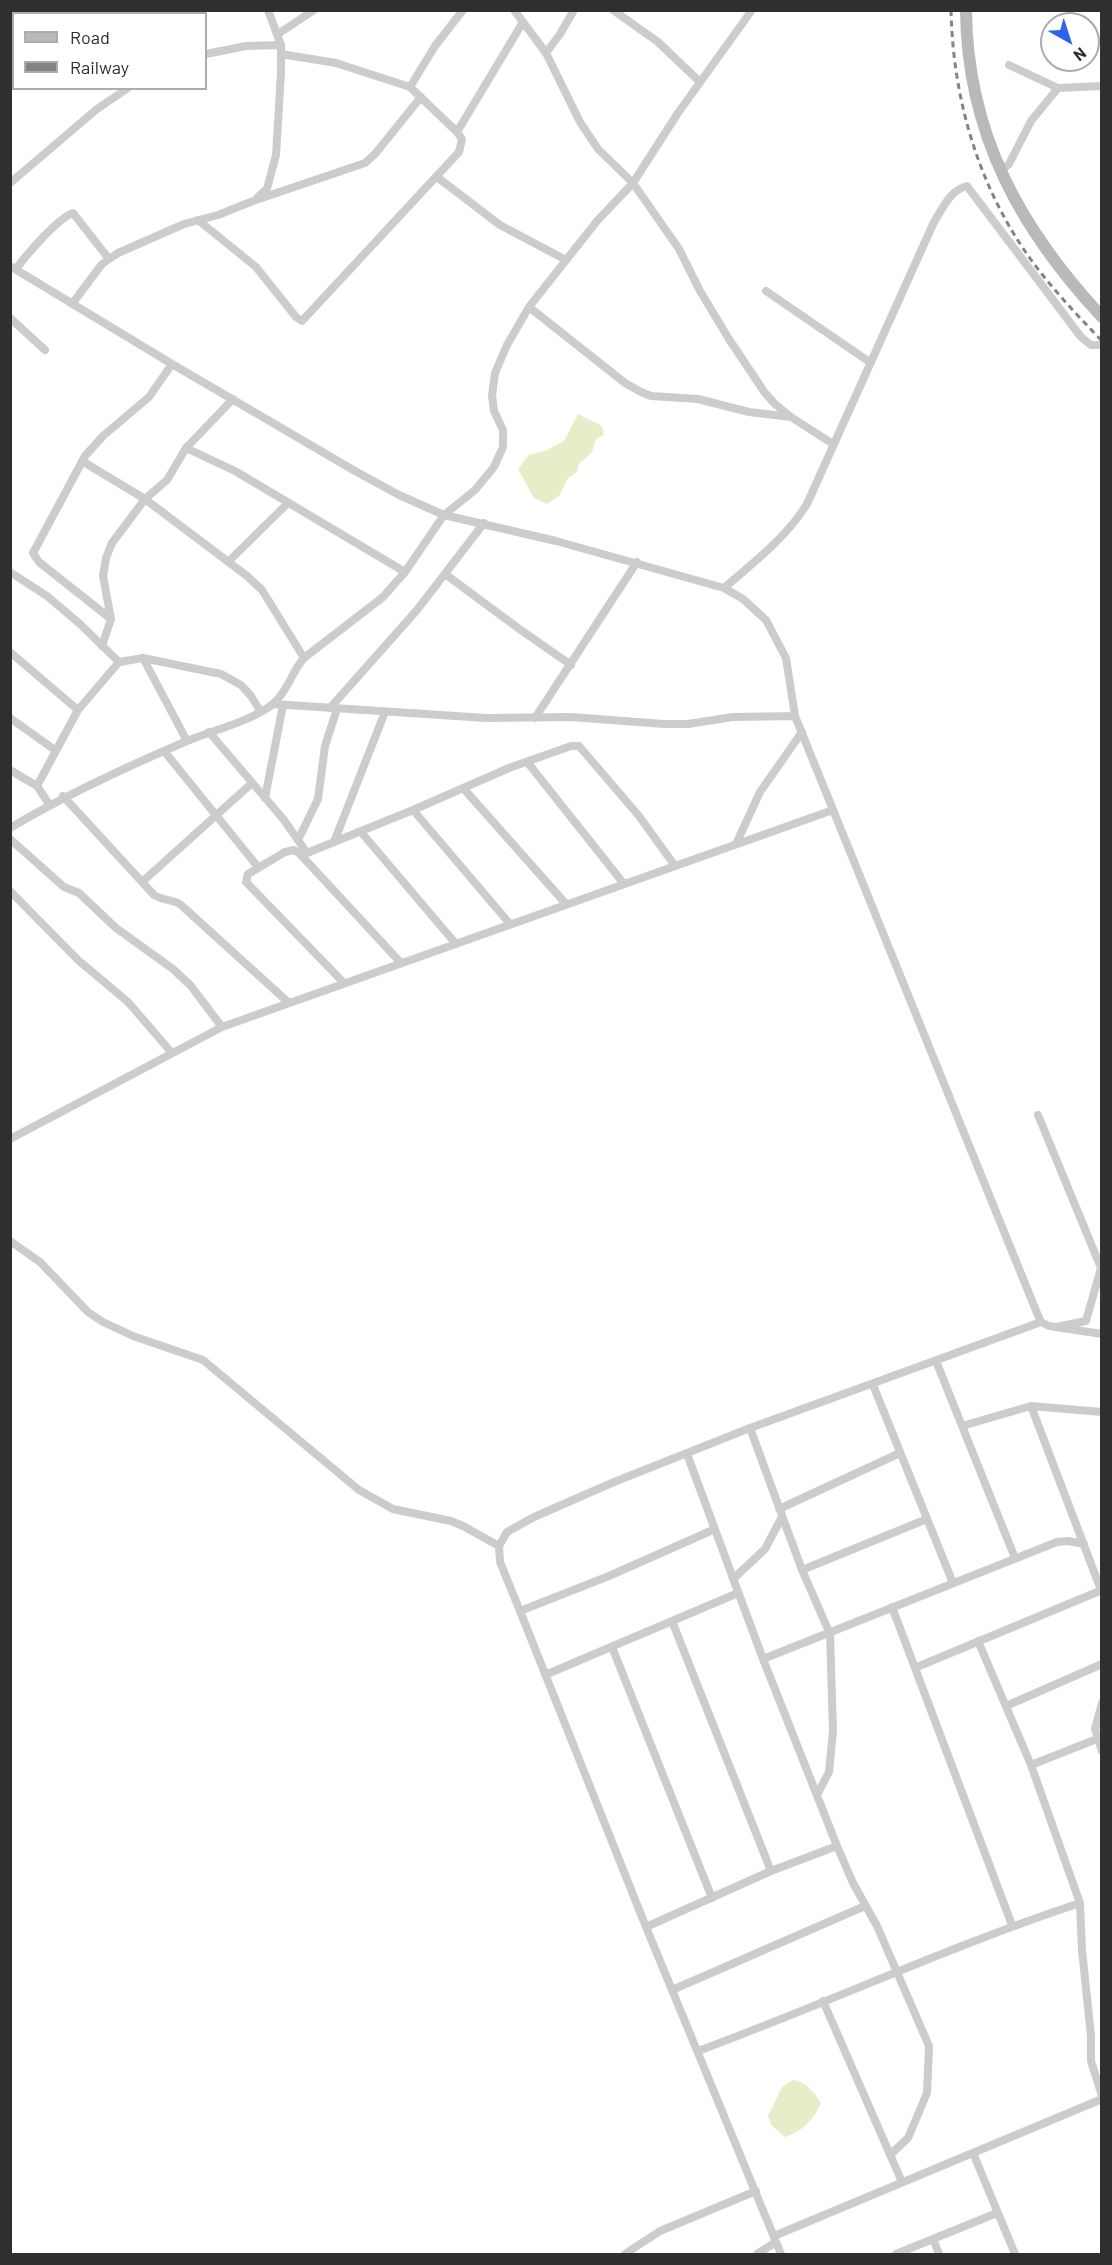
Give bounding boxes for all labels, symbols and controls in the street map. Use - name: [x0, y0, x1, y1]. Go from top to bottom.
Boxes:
- legend: [12, 12, 207, 90]
- north arrow: [1040, 12, 1100, 72]
- text: Road: [70, 26, 110, 48]
- text: N: [1070, 44, 1091, 66]
- text: Railway: [70, 56, 129, 78]

